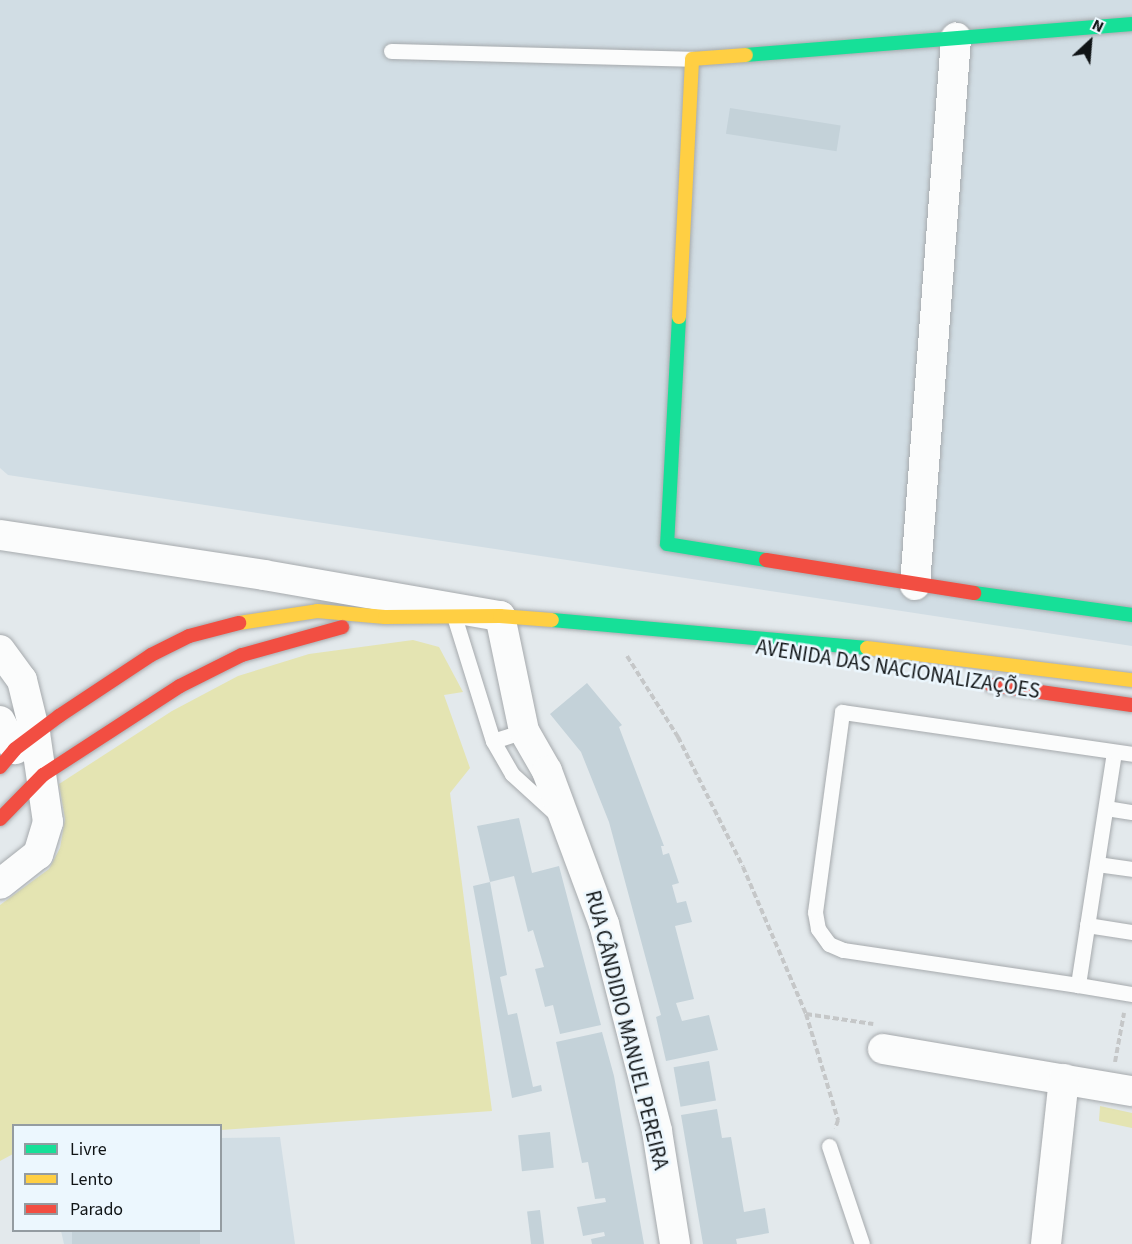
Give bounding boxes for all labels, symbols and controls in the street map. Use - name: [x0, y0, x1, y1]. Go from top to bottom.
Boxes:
- north arrow: [1060, 12, 1120, 72]
- text: N: [1088, 14, 1107, 38]
- street label: AVENIDA DAS NACIONALIZAÇÕES: [754, 634, 1042, 704]
- street label: RUA CÂNDIDIO MANUEL PEREIRA: [580, 888, 674, 1172]
- legend: [12, 1124, 222, 1232]
- text: Livre: [70, 1137, 107, 1162]
- text: Lento: [70, 1167, 113, 1192]
- text: Parado: [70, 1197, 123, 1222]

